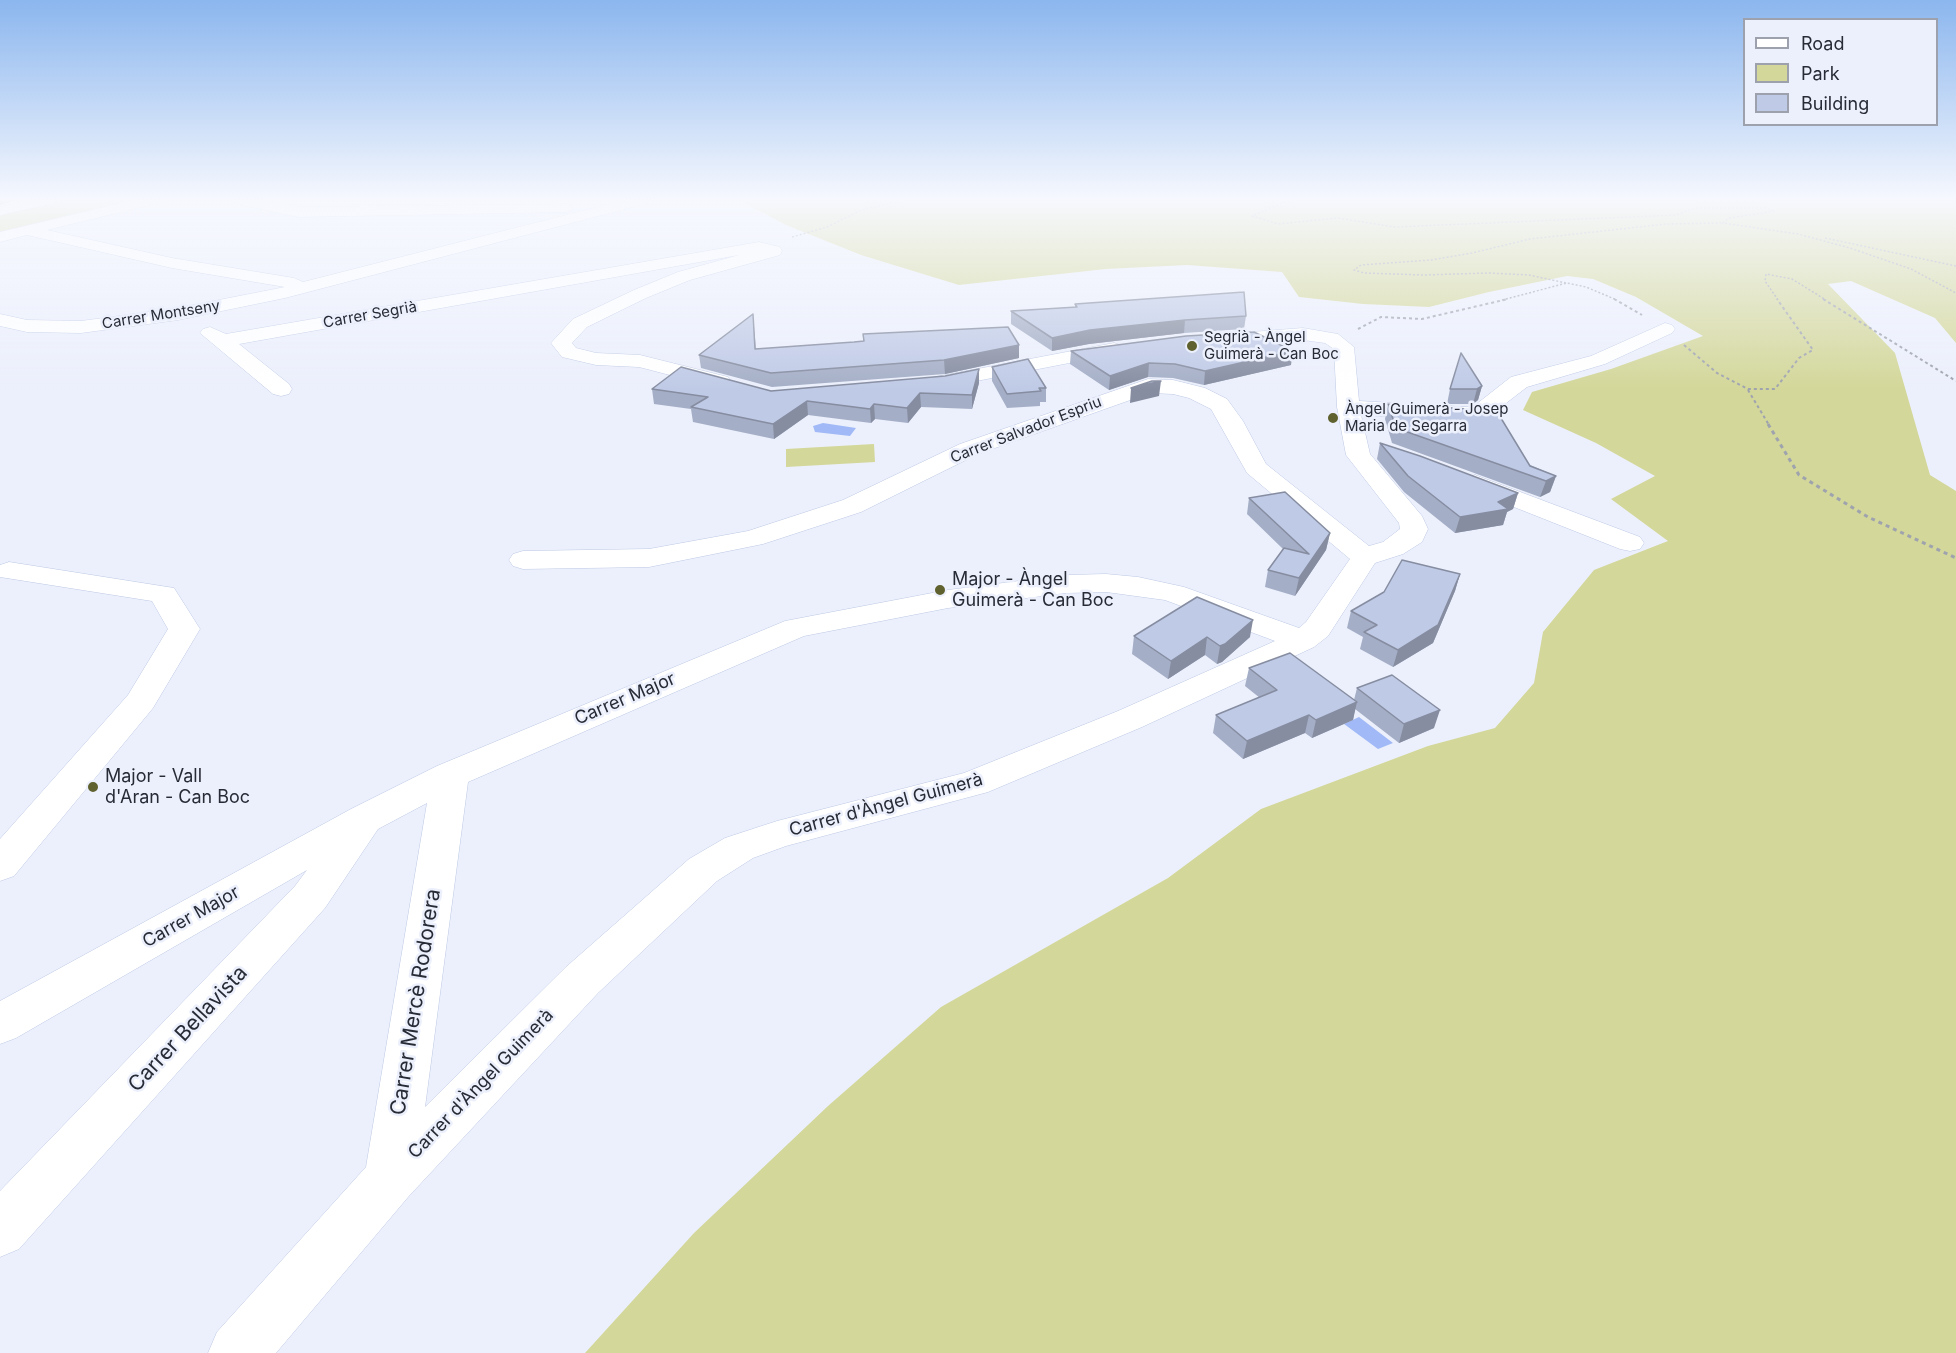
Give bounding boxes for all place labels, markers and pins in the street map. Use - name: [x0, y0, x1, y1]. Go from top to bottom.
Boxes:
- place label: Segrià - Àngel Guimerà - Can Boc: [1204, 328, 1339, 363]
- marker: Segrià - Àngel Guimerà - Can Boc: [1185, 339, 1199, 353]
- place label: Àngel Guimerà - Josep Maria de Segarra: [1345, 400, 1508, 435]
- marker: Àngel Guimerà - Josep Maria de Segarra: [1326, 411, 1340, 425]
- place label: Major - Àngel Guimerà - Can Boc: [952, 569, 1114, 612]
- marker: Major - Àngel Guimerà - Can Boc: [933, 583, 947, 597]
- place label: Major - Vall d'Aran - Can Boc: [105, 766, 250, 808]
- marker: Major - Vall d'Aran - Can Boc: [86, 780, 100, 794]

